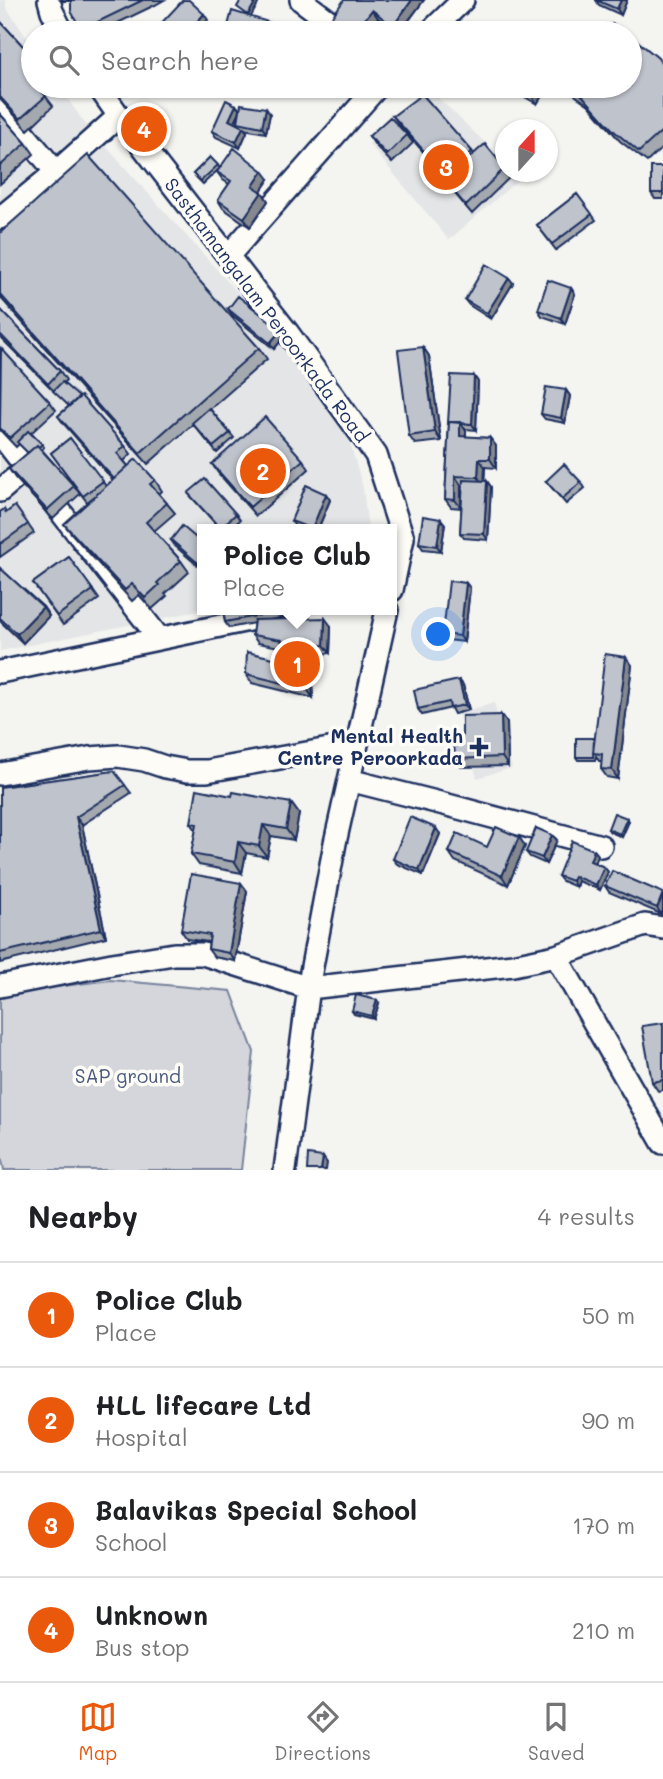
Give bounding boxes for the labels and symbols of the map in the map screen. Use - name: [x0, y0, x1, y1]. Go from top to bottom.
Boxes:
- pin: 4: [121, 103, 167, 155]
- north arrow: [495, 119, 558, 182]
- pin: 3: [423, 141, 469, 193]
- street label: Sasthamangalam Peroorkada Road: [160, 172, 375, 447]
- pin: 2: [240, 445, 286, 497]
- your location: [421, 617, 455, 651]
- pin: 1: [274, 638, 320, 690]
- place label: Mental Health Centre Peroorkada: [277, 723, 463, 770]
- marker: Mental Health Centre Peroorkada: [469, 737, 489, 757]
- park label: SAP ground: [75, 1063, 181, 1088]

